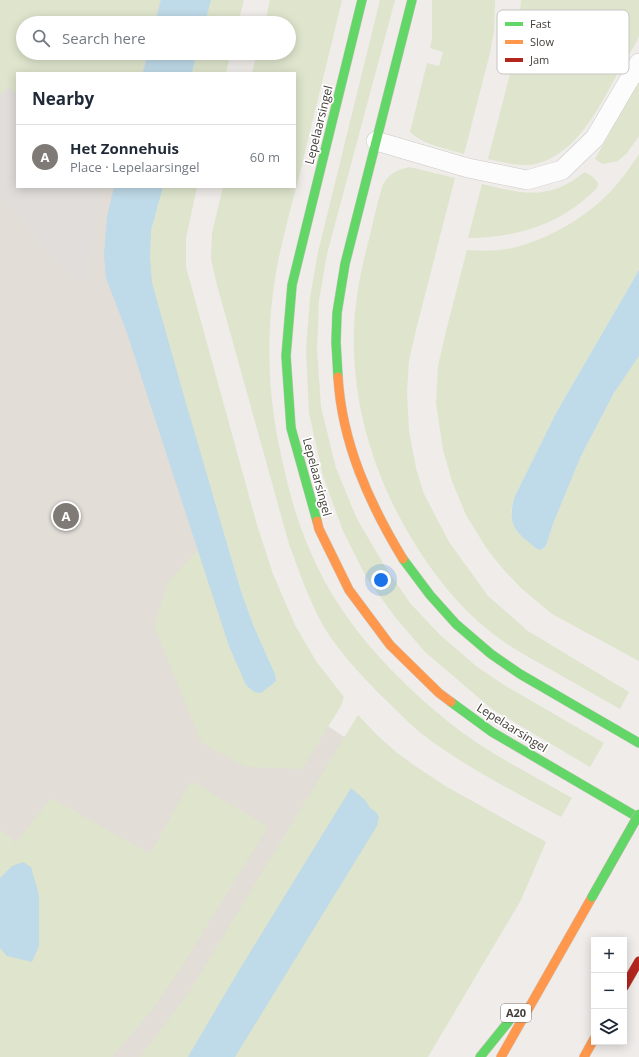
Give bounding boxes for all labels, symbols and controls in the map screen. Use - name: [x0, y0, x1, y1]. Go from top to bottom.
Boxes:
- legend: [497, 10, 629, 74]
- search box: [16, 16, 296, 60]
- text: Fast: [530, 16, 551, 31]
- icon: search: [30, 27, 52, 49]
- text: Search here: [62, 28, 146, 48]
- text: Slow: [530, 34, 554, 49]
- text: Jam: [529, 52, 549, 67]
- street label: Lepelaarsingel: [300, 84, 337, 166]
- text: Nearby: [32, 87, 94, 110]
- text: Het Zonnehuis: [70, 138, 179, 158]
- text: A: [41, 148, 49, 166]
- text: 60 m: [250, 148, 280, 166]
- text: Place · Lepelaarsingel: [70, 158, 200, 176]
- street label: Lepelaarsingel: [299, 436, 336, 518]
- pin: A: [53, 501, 79, 531]
- your location: [371, 570, 391, 590]
- street label: Lepelaarsingel: [474, 699, 551, 756]
- map controls: [591, 937, 627, 1045]
- button: +: [591, 937, 627, 973]
- button: −: [591, 973, 627, 1009]
- road number: A20: [501, 1004, 531, 1022]
- button: layers: [591, 1009, 627, 1045]

